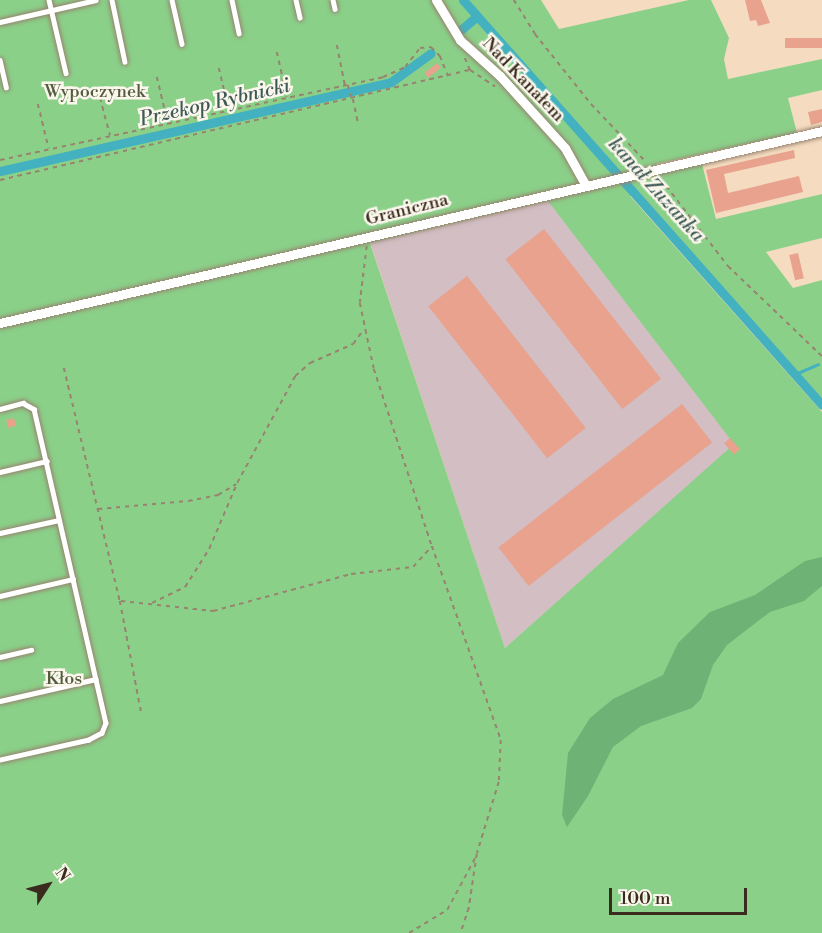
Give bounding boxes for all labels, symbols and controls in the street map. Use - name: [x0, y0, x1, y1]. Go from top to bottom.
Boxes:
- street label: Nad Kanałem: [477, 33, 569, 127]
- water label: Przekop Rybnicki: [137, 74, 293, 132]
- park label: Wypoczynek: [45, 81, 145, 103]
- water label: kanał Zuzanka: [603, 133, 709, 247]
- street label: Graniczna: [363, 189, 451, 231]
- park label: Kłos: [46, 668, 82, 690]
- north arrow: [18, 855, 78, 915]
- text: N: [51, 863, 74, 885]
- scale bar: [612, 876, 750, 914]
- text: 100 m: [620, 887, 671, 910]

